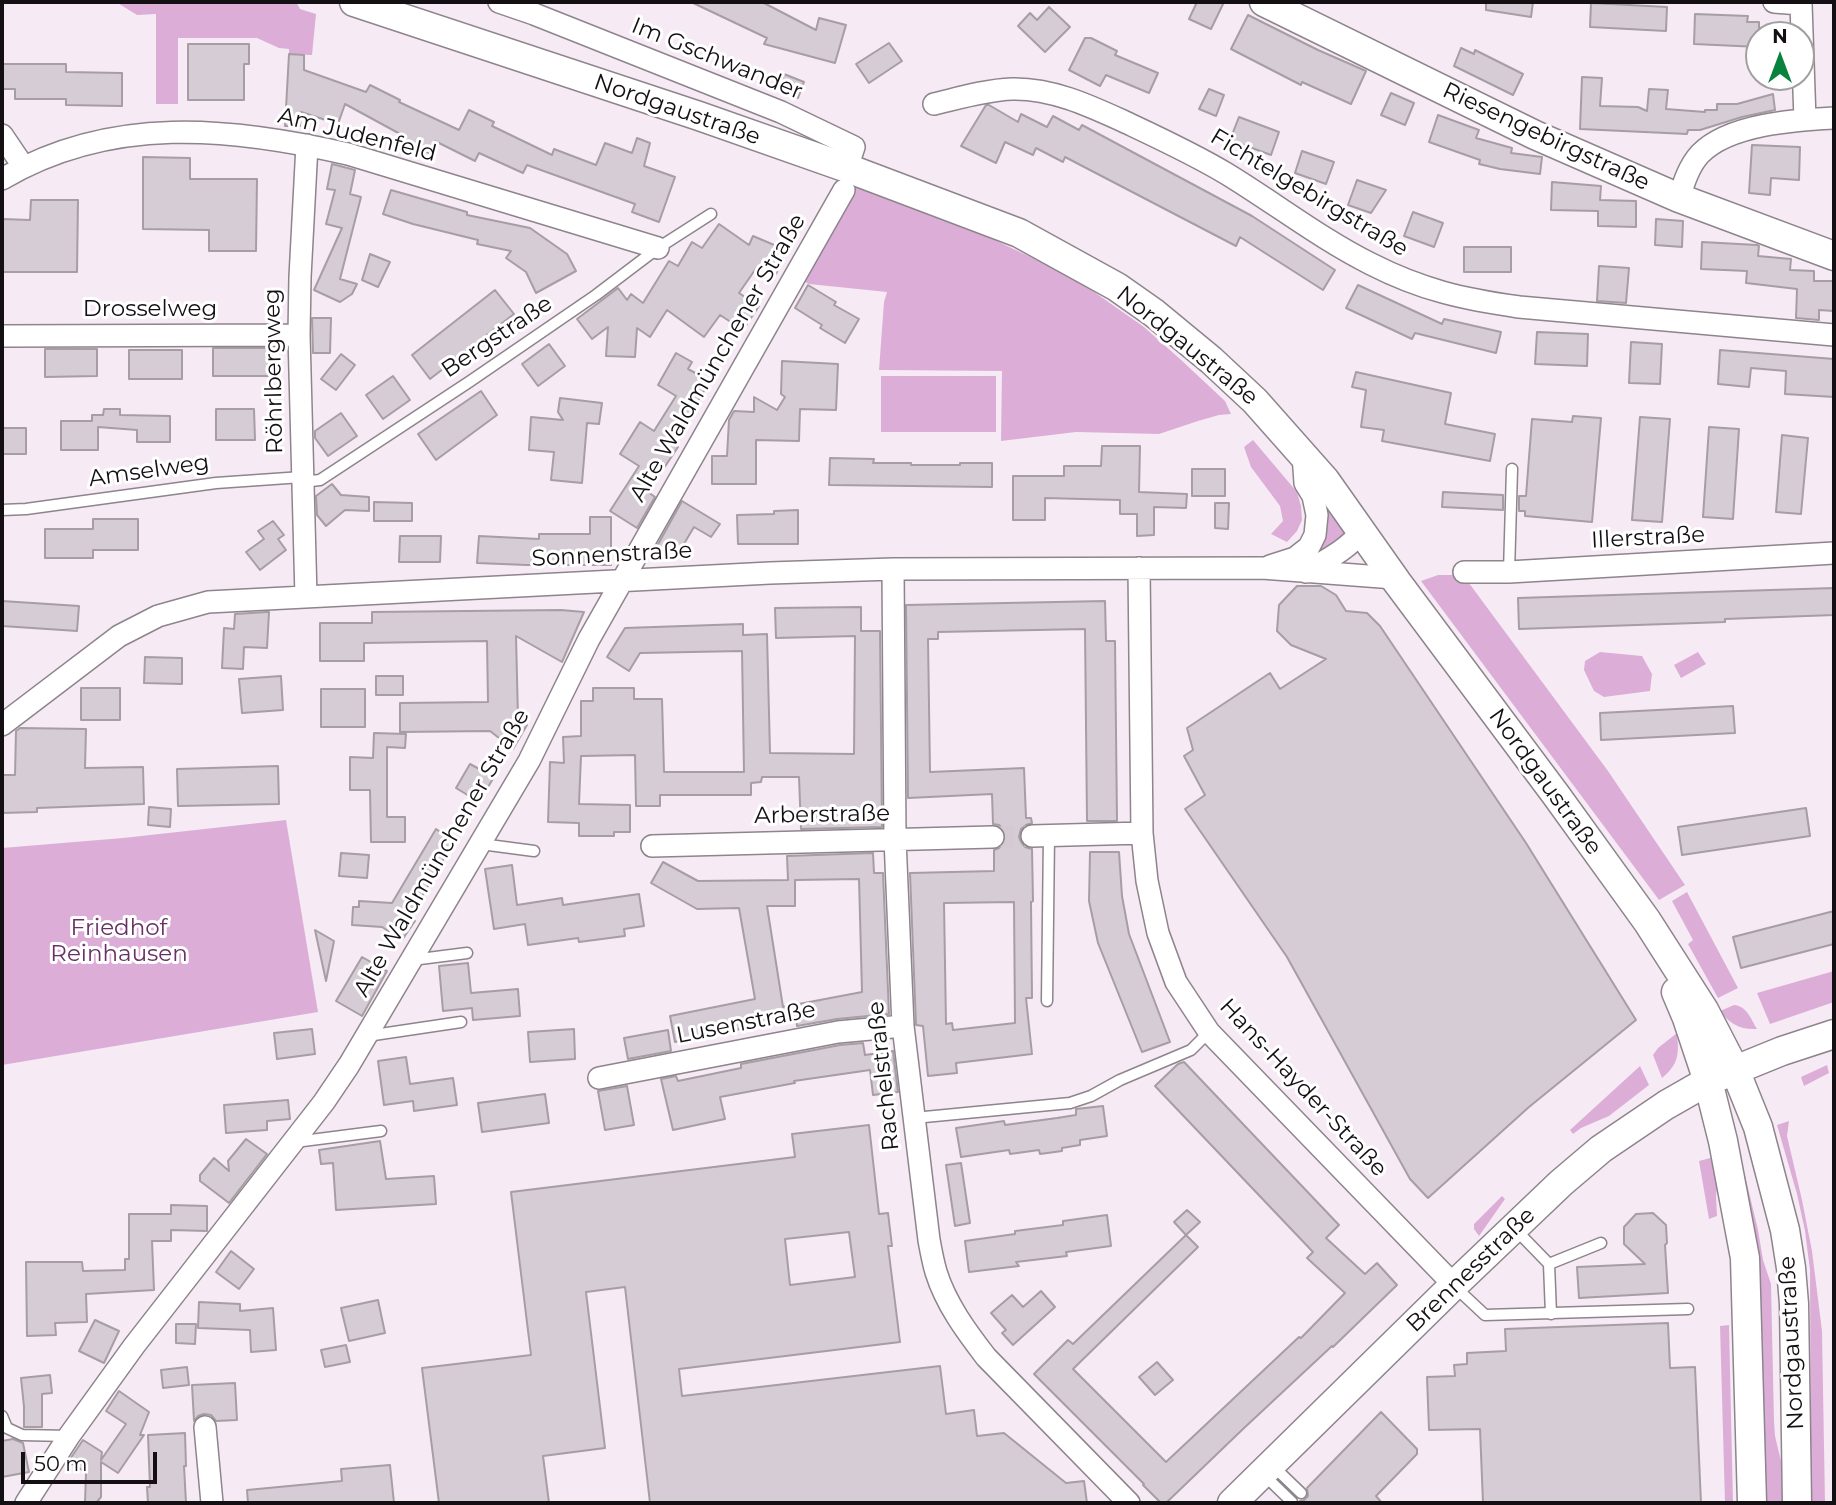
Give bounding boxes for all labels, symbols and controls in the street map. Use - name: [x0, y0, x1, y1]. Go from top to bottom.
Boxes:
- street label: Im Gschwander: [627, 12, 807, 106]
- north arrow: [1745, 21, 1815, 91]
- text: N: [1772, 25, 1788, 48]
- street label: Nordgaustraße: [590, 69, 764, 151]
- street label: Riesengebirgstraße: [1438, 77, 1654, 197]
- street label: Am Judenfeld: [275, 102, 439, 168]
- street label: Fichtelgebirgstraße: [1205, 123, 1413, 263]
- street label: Alte Waldmünchener Straße: [624, 209, 812, 507]
- street label: Nordgaustraße: [1111, 280, 1263, 412]
- street label: Röhrlbergweg: [259, 288, 289, 454]
- street label: Bergstraße: [436, 290, 558, 384]
- street label: Drosselweg: [83, 295, 217, 323]
- street label: Amselweg: [87, 449, 211, 493]
- street label: Illerstraße: [1590, 521, 1706, 555]
- street label: Sonnenstraße: [531, 537, 693, 573]
- street label: Nordgaustraße: [1483, 703, 1607, 861]
- street label: Alte Waldmünchener Straße: [348, 704, 536, 1002]
- street label: Arberstraße: [754, 800, 890, 830]
- park label: Friedhof Reinhausen: [50, 914, 188, 968]
- street label: Hans-Hayder-Straße: [1213, 993, 1393, 1183]
- street label: Lusenstraße: [674, 996, 818, 1050]
- street label: Rachelstraße: [862, 1000, 906, 1152]
- street label: Brennesstraße: [1401, 1202, 1541, 1338]
- street label: Nordgaustraße: [1774, 1255, 1810, 1431]
- scale bar: [24, 1438, 161, 1482]
- text: 50 m: [34, 1451, 88, 1476]

